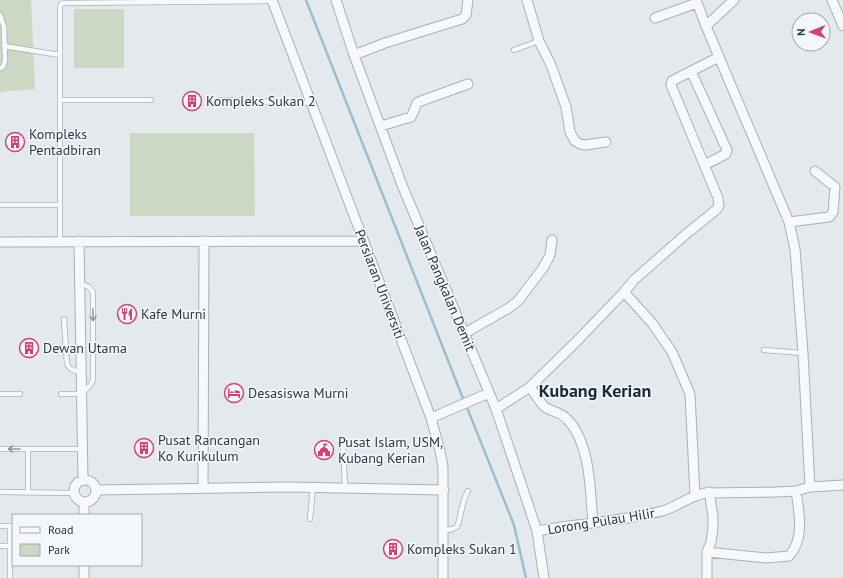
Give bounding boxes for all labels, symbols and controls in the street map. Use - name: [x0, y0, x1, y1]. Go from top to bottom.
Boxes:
- north arrow: [791, 12, 831, 52]
- text: N: [794, 28, 808, 36]
- building icon: Kompleks Sukan 2: [181, 90, 203, 112]
- place label: Kompleks Sukan 2: [206, 92, 316, 110]
- place label: Kompleks Pentadbiran: [29, 125, 101, 159]
- building icon: Kompleks Pentadbiran: [4, 131, 26, 153]
- street label: Jalan Pangkalan Demit: [410, 221, 480, 354]
- street label: Persiaran Universiti: [351, 227, 409, 341]
- restaurant icon: Kafe Murni: [116, 303, 138, 325]
- place label: Kafe Murni: [141, 305, 206, 323]
- one-way arrow: [89, 308, 97, 321]
- building icon: Dewan Utama: [18, 337, 40, 359]
- place label: Dewan Utama: [43, 339, 127, 357]
- district label: Kubang Kerian: [539, 379, 651, 402]
- hotel icon: Desasiswa Murni: [223, 382, 245, 404]
- place label: Desasiswa Murni: [248, 384, 348, 402]
- place label: Pusat Rancangan Ko Kurikulum: [158, 431, 260, 465]
- place label: Pusat Islam, USM, Kubang Kerian: [338, 433, 443, 467]
- building icon: Pusat Rancangan Ko Kurikulum: [133, 437, 155, 459]
- public building icon: Pusat Islam, USM, Kubang Kerian: [313, 439, 335, 461]
- one-way arrow: [8, 445, 21, 453]
- street label: Lorong Pulau Hilir: [546, 504, 656, 538]
- legend: [12, 514, 142, 566]
- text: Road: [48, 522, 73, 537]
- building icon: Kompleks Sukan 1: [382, 538, 404, 560]
- place label: Kompleks Sukan 1: [407, 540, 517, 558]
- text: Park: [48, 542, 70, 557]

